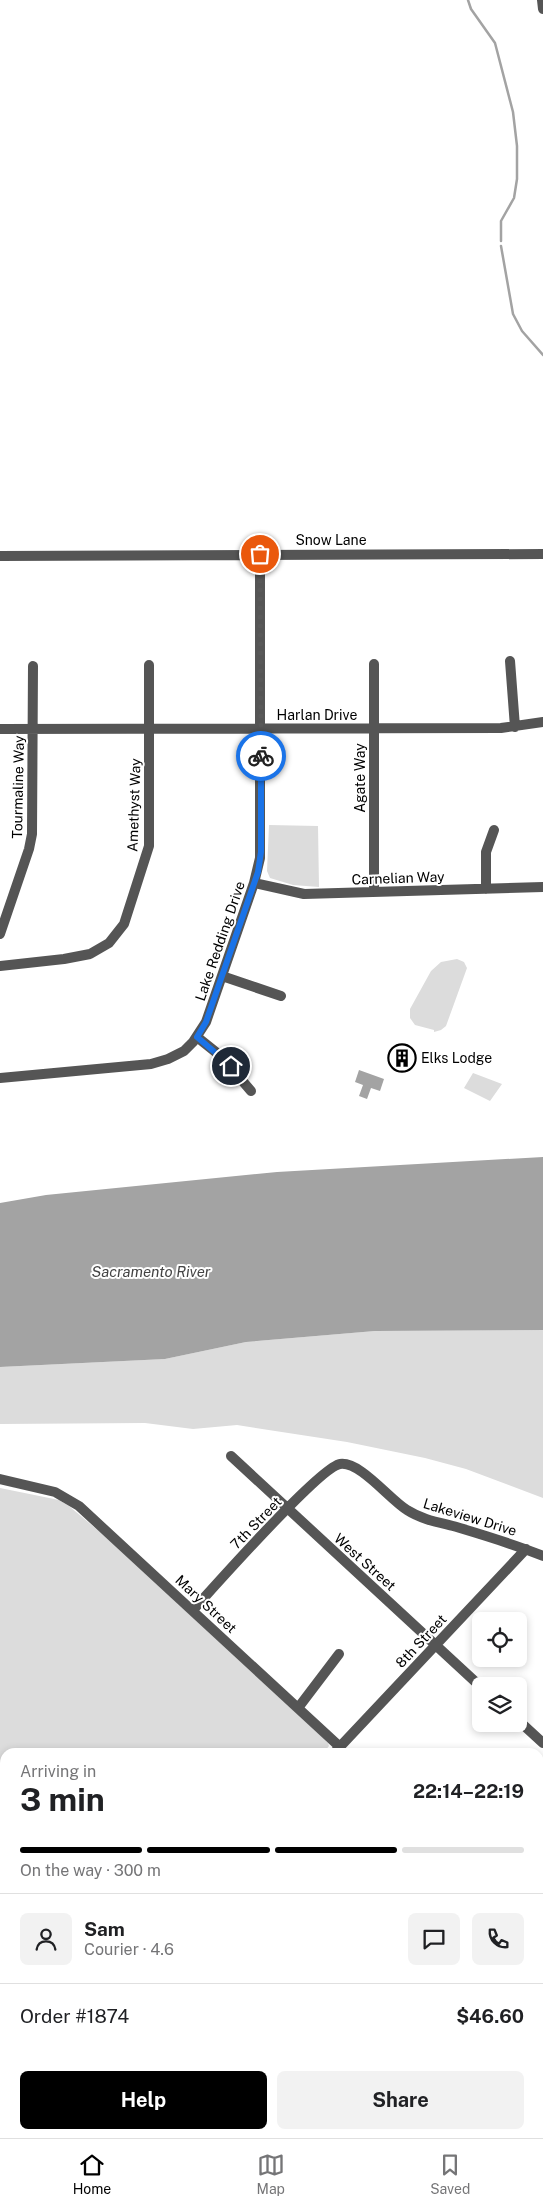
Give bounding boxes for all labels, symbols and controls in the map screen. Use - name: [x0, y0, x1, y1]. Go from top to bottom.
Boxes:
- street label: Snow Lane: [295, 532, 367, 548]
- pin: [239, 533, 281, 575]
- icon: bag: [246, 540, 274, 568]
- street label: Harlan Drive: [277, 707, 357, 723]
- courier: [236, 731, 286, 781]
- street label: Tourmaline Way: [9, 735, 27, 839]
- icon: bike: [247, 742, 275, 770]
- street label: Agate Way: [352, 743, 368, 813]
- street label: Amethyst Way: [124, 758, 144, 852]
- street label: Carnelian Way: [351, 868, 445, 888]
- street label: Lake Redding Drive: [192, 879, 248, 1003]
- building icon: Elks Lodge: [387, 1043, 417, 1073]
- pin: [210, 1045, 252, 1087]
- place label: Elks Lodge: [421, 1050, 492, 1066]
- icon: home: [217, 1052, 245, 1080]
- water label: Sacramento River: [92, 1263, 211, 1280]
- street label: 7th Street: [227, 1494, 285, 1552]
- street label: Lakeview Drive: [421, 1495, 519, 1539]
- street label: West Street: [331, 1530, 399, 1594]
- street label: Mary Street: [172, 1572, 240, 1636]
- street label: 8th Street: [392, 1611, 450, 1671]
- map controls: [472, 1612, 527, 1732]
- button: locate: [472, 1612, 527, 1667]
- button: layers: [472, 1677, 527, 1732]
- text: Arriving in: [20, 1762, 96, 1781]
- text: 22:14–22:19: [413, 1780, 524, 1802]
- text: 3 min: [20, 1781, 105, 1818]
- text: On the way · 300 m: [20, 1861, 161, 1880]
- button: person: [20, 1913, 72, 1965]
- button: chat: [408, 1913, 460, 1965]
- button: phone: [472, 1913, 524, 1965]
- text: Sam: [84, 1918, 125, 1940]
- text: Courier · 4.6: [84, 1940, 174, 1959]
- text: Order #1874: [20, 2005, 129, 2027]
- text: $46.60: [456, 2005, 524, 2027]
- button: Help: [20, 2071, 267, 2129]
- button: Share: [277, 2071, 524, 2129]
- tab: Home: [73, 2151, 111, 2197]
- tab: Map: [257, 2151, 285, 2197]
- tab: Saved: [430, 2151, 470, 2197]

